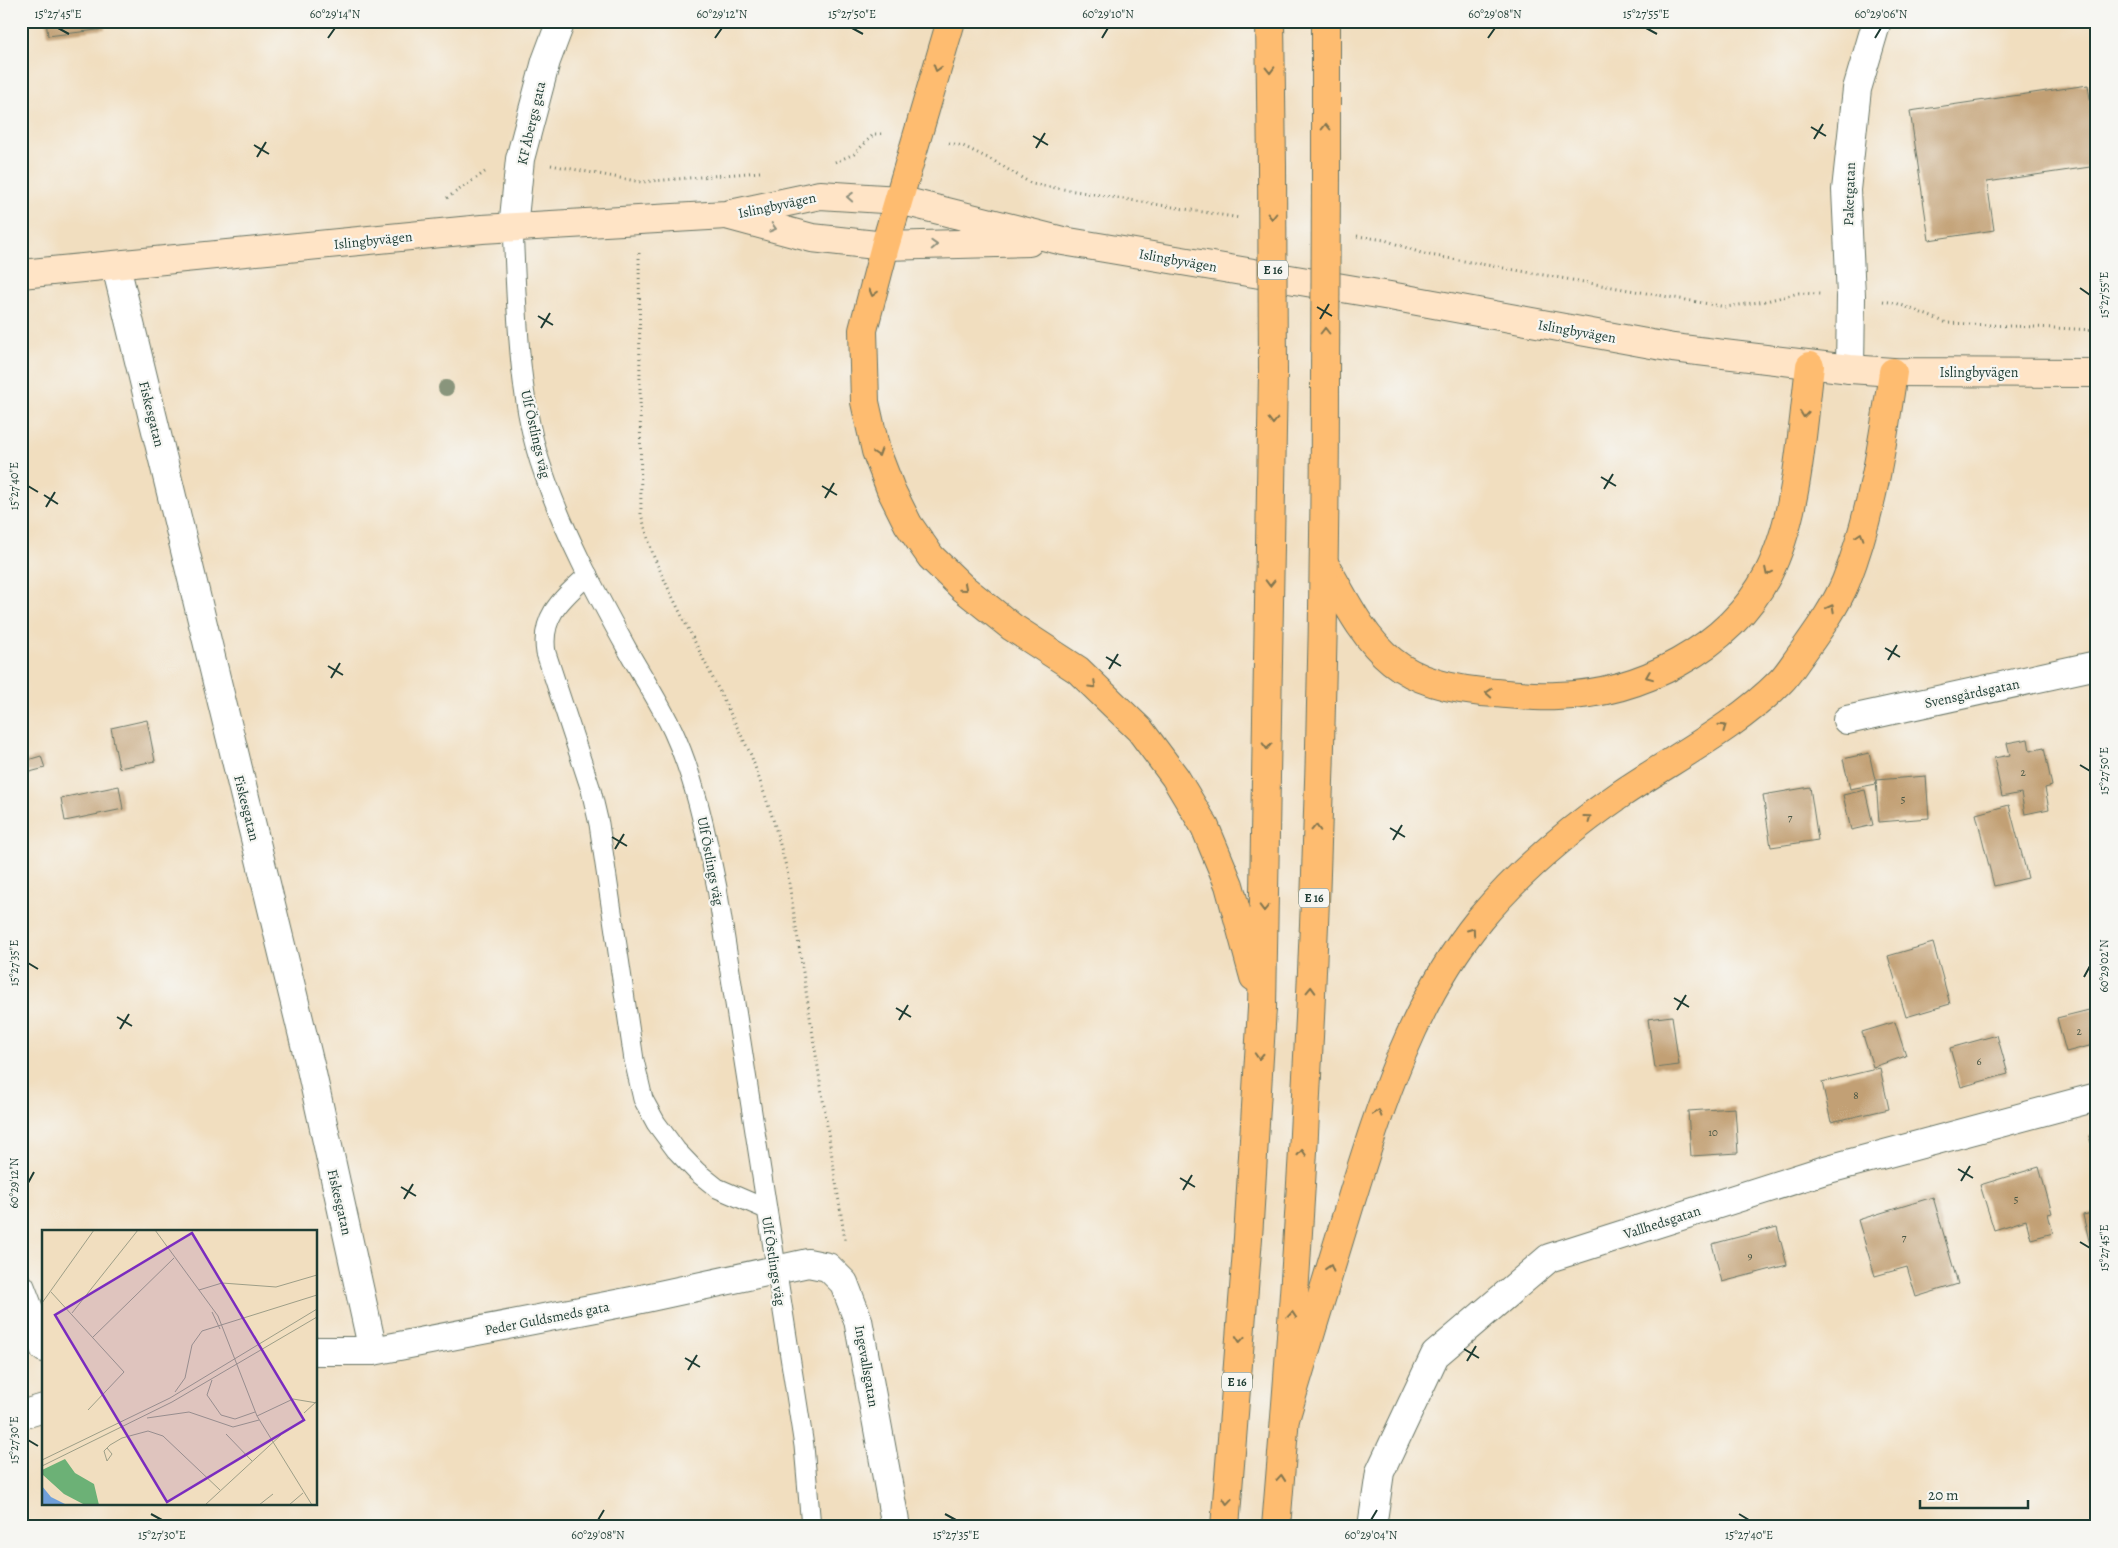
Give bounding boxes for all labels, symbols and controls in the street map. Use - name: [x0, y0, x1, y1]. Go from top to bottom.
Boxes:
- text: 15°27'45"E: [34, 6, 82, 22]
- text: 60°29'14"N: [310, 6, 361, 22]
- text: 60°29'12"N: [697, 6, 748, 22]
- text: 15°27'50"E: [828, 6, 876, 22]
- text: 60°29'10"N: [1082, 6, 1134, 22]
- text: 60°29'08"N: [1468, 6, 1522, 22]
- text: 15°27'55"E: [1623, 6, 1669, 22]
- text: 60°29'06"N: [1855, 6, 1908, 22]
- one-way arrow: [932, 63, 942, 72]
- one-way arrow: [1265, 66, 1276, 74]
- street label: KF Åbergs gata: [513, 79, 550, 167]
- one-way arrow: [1321, 123, 1331, 130]
- street label: Paketgatan: [1839, 162, 1860, 226]
- street label: Islingbyvägen: [736, 188, 818, 223]
- one-way arrow: [846, 191, 854, 202]
- one-way arrow: [1267, 212, 1277, 220]
- one-way arrow: [769, 222, 778, 233]
- street label: Islingbyvägen: [333, 227, 414, 254]
- one-way arrow: [930, 239, 938, 250]
- street label: Islingbyvägen: [1137, 244, 1219, 277]
- road number: E 16: [1258, 260, 1288, 280]
- text: 15°27'55"E: [2096, 272, 2112, 318]
- one-way arrow: [868, 289, 878, 297]
- street label: Islingbyvägen: [1536, 315, 1618, 348]
- one-way arrow: [1320, 327, 1330, 334]
- street label: Islingbyvägen: [1939, 363, 2019, 382]
- street label: Fiskesgatan: [134, 379, 169, 449]
- street label: Ulf Östlings väg: [516, 388, 555, 480]
- one-way arrow: [1799, 410, 1810, 418]
- one-way arrow: [1267, 417, 1278, 425]
- one-way arrow: [872, 448, 882, 456]
- text: 15°27'40"E: [6, 462, 22, 510]
- one-way arrow: [1854, 532, 1864, 541]
- one-way arrow: [1764, 566, 1774, 575]
- one-way arrow: [1264, 580, 1275, 588]
- one-way arrow: [958, 582, 967, 591]
- one-way arrow: [1825, 605, 1835, 614]
- one-way arrow: [1645, 669, 1654, 680]
- street label: Svensgårdsgatan: [1923, 674, 2022, 713]
- one-way arrow: [1088, 679, 1097, 688]
- one-way arrow: [1485, 688, 1493, 699]
- one-way arrow: [1717, 724, 1727, 733]
- one-way arrow: [1261, 742, 1272, 750]
- text: 15°27'50"E: [2096, 747, 2112, 795]
- house number: 2: [2020, 765, 2026, 780]
- street label: Fiskesgatan: [229, 773, 264, 843]
- house number: 5: [1901, 792, 1906, 807]
- house number: 7: [1788, 810, 1793, 825]
- street label: Ulf Östlings väg: [693, 815, 728, 907]
- one-way arrow: [1582, 815, 1592, 824]
- one-way arrow: [1311, 824, 1322, 832]
- road number: E 16: [1299, 888, 1329, 908]
- one-way arrow: [1258, 905, 1269, 913]
- one-way arrow: [1466, 927, 1475, 937]
- text: 60°29'02"N: [2096, 939, 2112, 993]
- text: 15°27'35"E: [6, 940, 22, 986]
- one-way arrow: [1306, 986, 1316, 994]
- house number: 2: [2076, 1024, 2082, 1039]
- one-way arrow: [1253, 1053, 1264, 1061]
- house number: 6: [1976, 1054, 1982, 1069]
- house number: 8: [1853, 1088, 1859, 1103]
- one-way arrow: [1372, 1109, 1382, 1118]
- house number: 10: [1708, 1125, 1718, 1140]
- one-way arrow: [1297, 1148, 1308, 1156]
- text: 60°29'12"N: [6, 1157, 22, 1208]
- street label: Fiskesgatan: [323, 1167, 356, 1237]
- house number: 5: [2014, 1192, 2019, 1207]
- street label: Vallhedsgatan: [1620, 1201, 1703, 1244]
- street label: Ulf Östlings väg: [757, 1215, 790, 1307]
- text: 15°27'45"E: [2096, 1224, 2112, 1272]
- inset map: [42, 1230, 318, 1506]
- house number: 7: [1902, 1230, 1907, 1245]
- house number: 9: [1747, 1248, 1753, 1263]
- one-way arrow: [1324, 1265, 1334, 1273]
- street label: Peder Guldsmeds gata: [483, 1297, 612, 1340]
- one-way arrow: [1287, 1310, 1298, 1318]
- street label: Ingevallsgatan: [850, 1324, 883, 1409]
- one-way arrow: [1235, 1335, 1246, 1343]
- road number: E 16: [1222, 1372, 1252, 1391]
- text: 15°27'30"E: [6, 1416, 22, 1464]
- one-way arrow: [1275, 1474, 1286, 1482]
- scale bar: [1920, 1478, 2028, 1510]
- text: 20 m: [1928, 1485, 1959, 1505]
- one-way arrow: [1222, 1497, 1233, 1505]
- text: 15°27'30"E: [138, 1527, 186, 1543]
- text: 60°29'08"N: [571, 1527, 625, 1543]
- text: 15°27'35"E: [933, 1527, 979, 1543]
- text: 60°29'04"N: [1345, 1527, 1398, 1543]
- text: 15°27'40"E: [1725, 1527, 1773, 1543]

